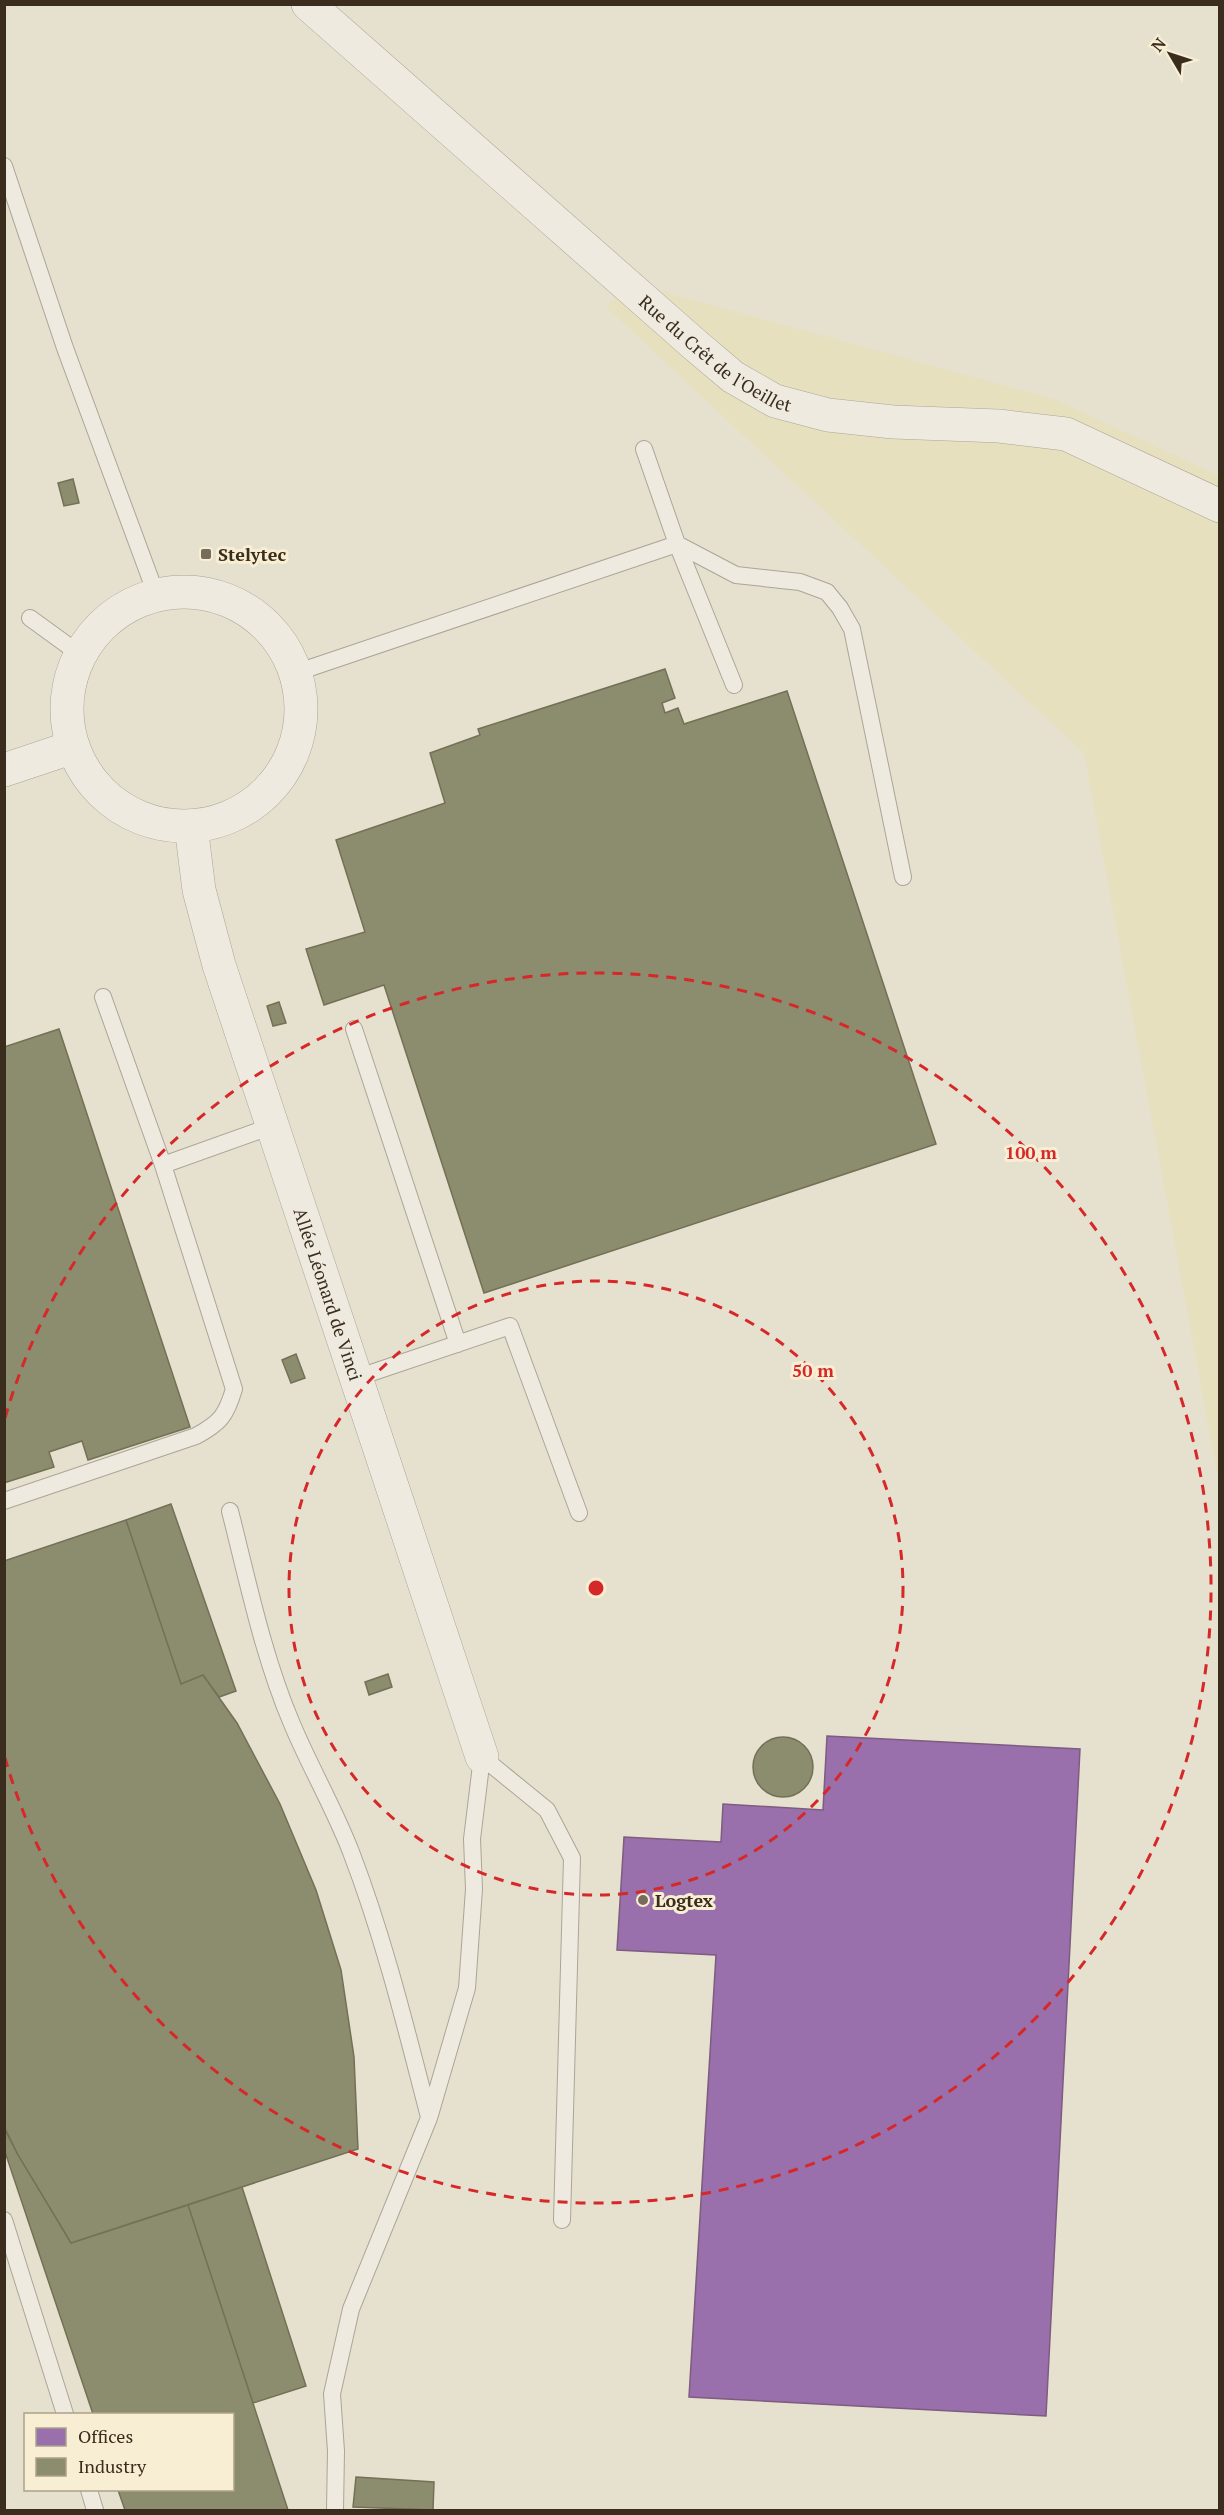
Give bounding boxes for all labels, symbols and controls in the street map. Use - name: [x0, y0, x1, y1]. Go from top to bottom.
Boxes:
- north arrow: [1140, 24, 1200, 84]
- text: N: [1146, 33, 1171, 56]
- street label: Rue du Crêt de l'Oeillet: [634, 289, 795, 417]
- place label: Stelytec: [218, 542, 286, 566]
- marker: Stelytec: [199, 547, 213, 561]
- text: 100 m: [1005, 1140, 1057, 1164]
- street label: Allée Léonard de Vinci: [288, 1205, 368, 1384]
- text: 50 m: [792, 1358, 834, 1382]
- centre of rings: [586, 1578, 606, 1598]
- place label: Logtex: [655, 1888, 713, 1912]
- marker: Logtex: [636, 1893, 650, 1907]
- legend: [24, 2413, 234, 2491]
- text: Offices: [78, 2424, 133, 2448]
- text: Industry: [78, 2454, 147, 2478]

